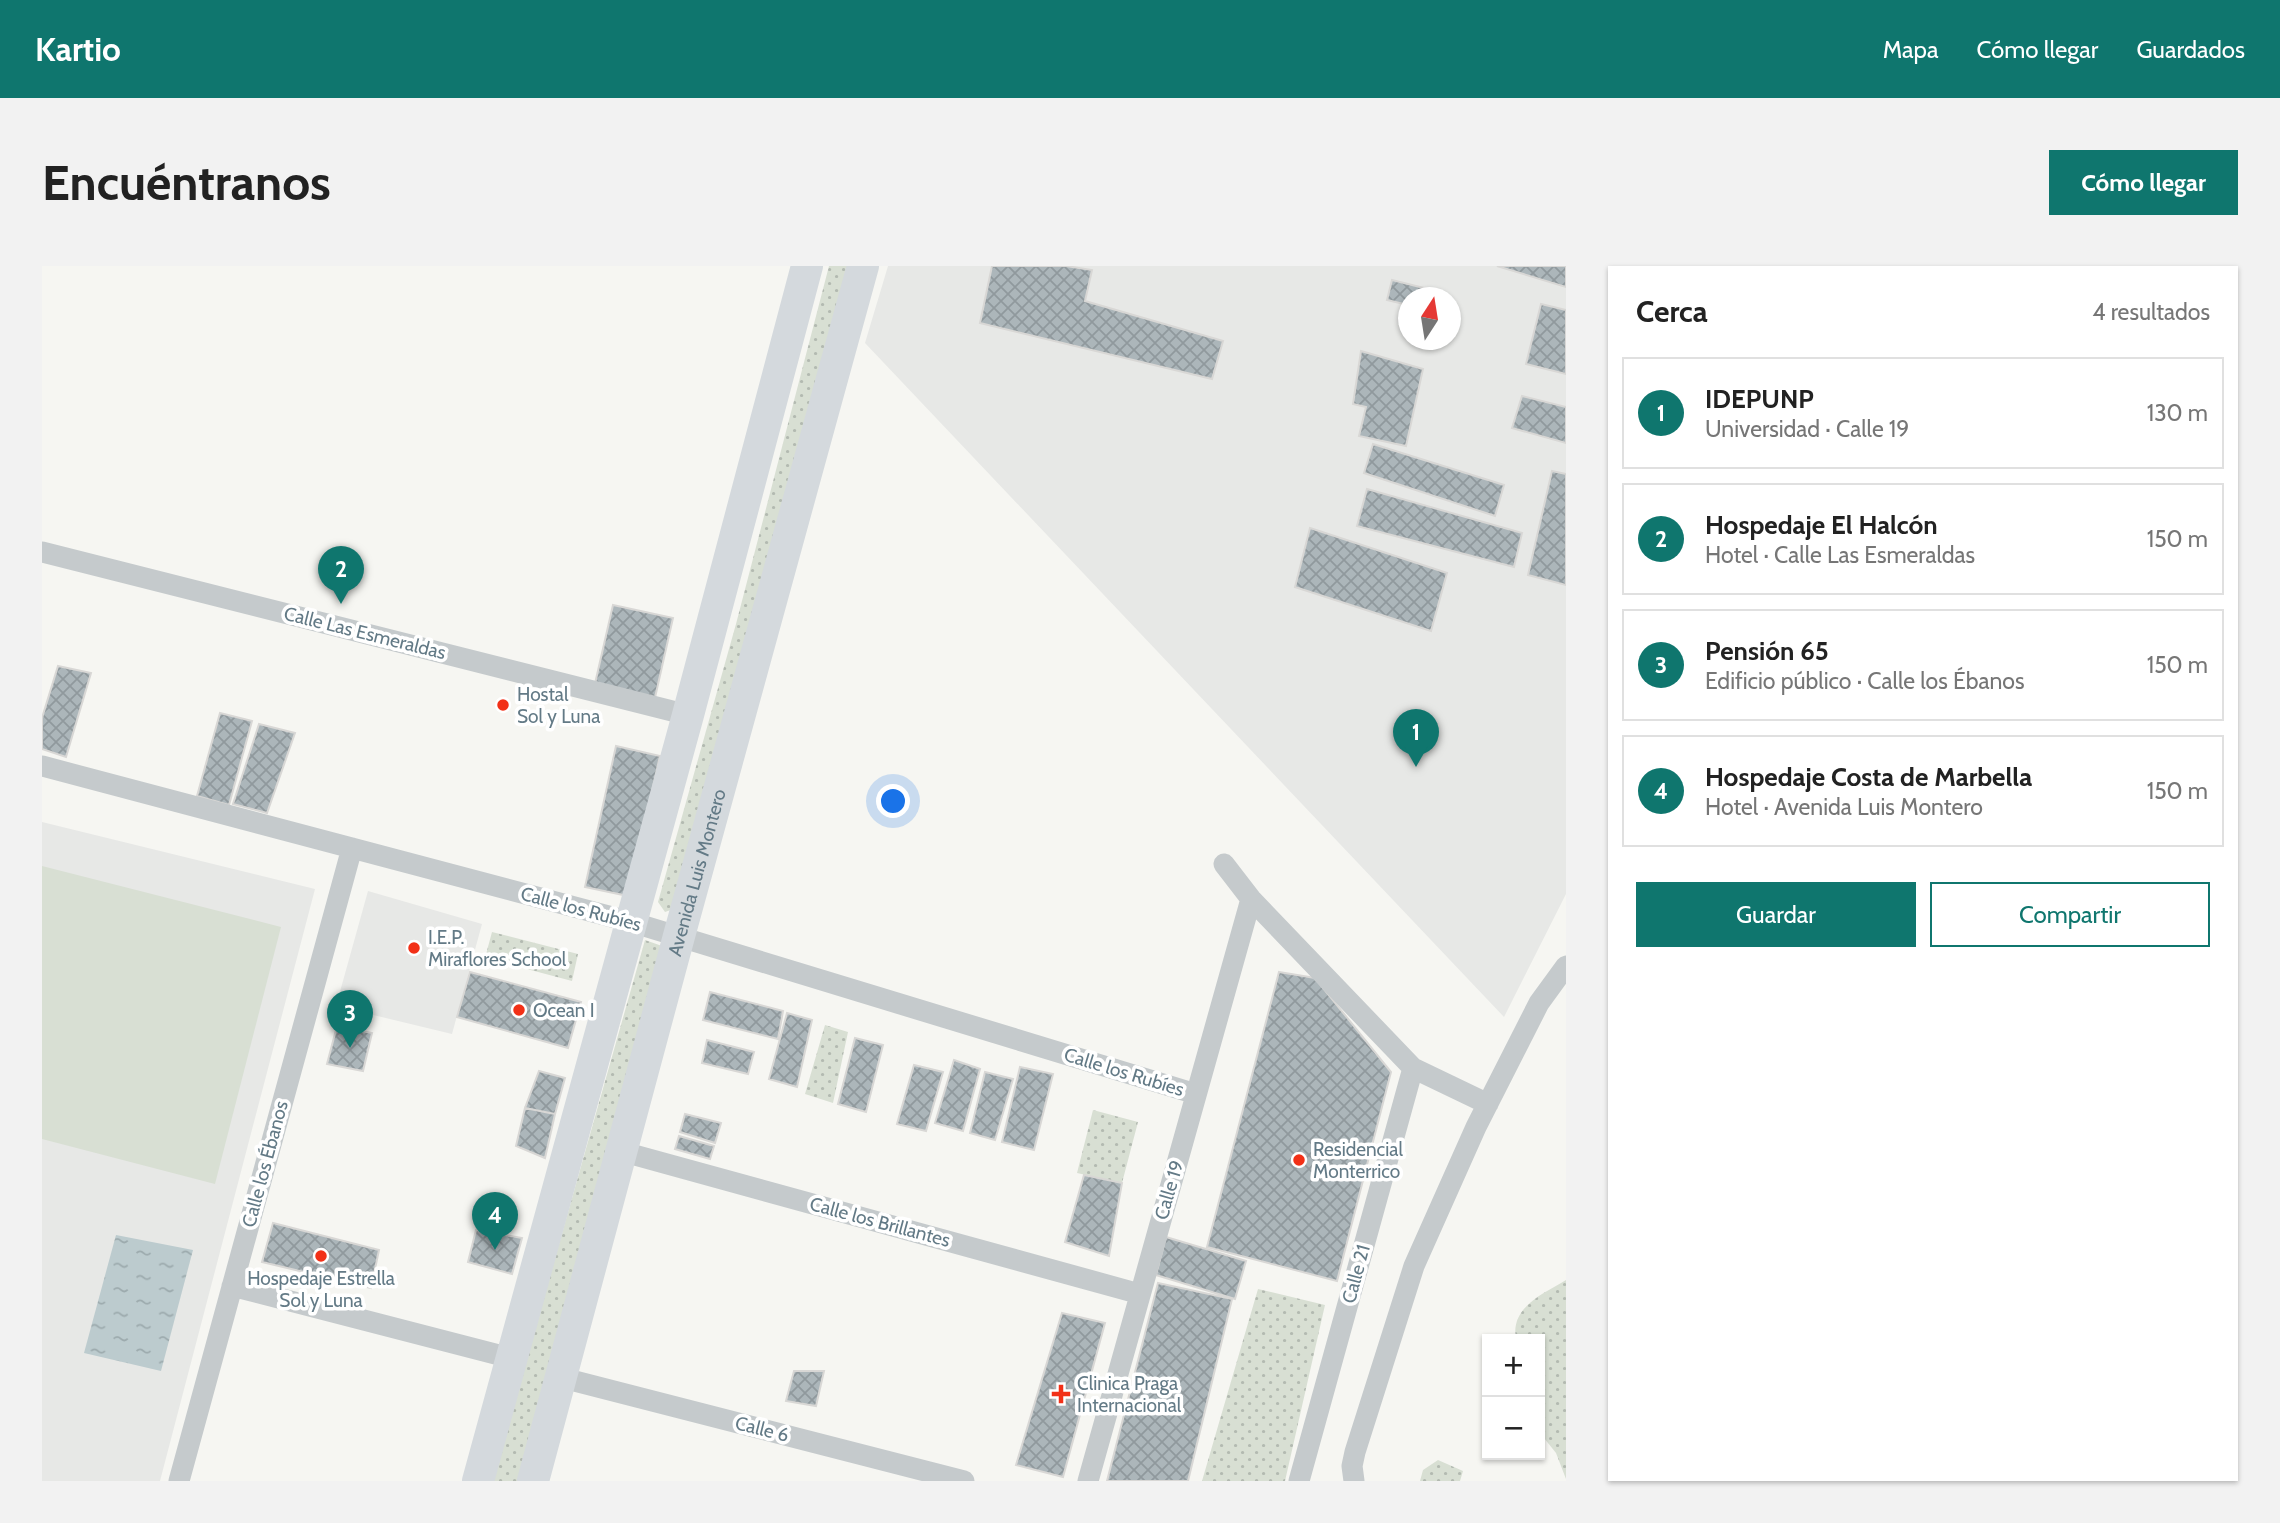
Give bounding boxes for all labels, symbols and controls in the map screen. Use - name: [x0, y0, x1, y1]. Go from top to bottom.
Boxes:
- text: Kartio: [35, 29, 121, 69]
- text: Mapa: [1883, 35, 1939, 64]
- text: Cómo llegar: [1977, 35, 2098, 64]
- text: Guardados: [2136, 35, 2245, 64]
- button: Cómo llegar: [2049, 150, 2238, 215]
- text: Encuéntranos: [42, 153, 331, 212]
- north arrow: [1398, 287, 1461, 350]
- text: Cerca: [1636, 293, 1708, 330]
- text: 4 resultados: [2092, 298, 2210, 326]
- text: IDEPUNP: [1705, 383, 1814, 415]
- text: 1: [1657, 399, 1665, 427]
- text: 130 m: [2147, 399, 2208, 427]
- text: Universidad · Calle 19: [1705, 415, 1909, 443]
- text: Hospedaje El Halcón: [1705, 509, 1938, 541]
- text: 2: [1655, 525, 1667, 553]
- text: 150 m: [2147, 525, 2208, 553]
- text: Hotel · Calle Las Esmeraldas: [1705, 541, 1975, 569]
- pin: 2: [318, 546, 364, 604]
- street label: Calle Las Esmeraldas: [282, 602, 448, 664]
- text: Pensión 65: [1705, 635, 1829, 667]
- text: 3: [1655, 651, 1667, 679]
- text: 150 m: [2147, 651, 2208, 679]
- text: Edificio público · Calle los Ébanos: [1705, 667, 2024, 695]
- place label: Hostal Sol y Luna: [517, 683, 600, 728]
- marker: Hostal Sol y Luna: [495, 697, 511, 713]
- pin: 1: [1393, 709, 1439, 767]
- text: Hospedaje Costa de Marbella: [1705, 761, 2032, 793]
- text: 4: [1654, 777, 1668, 805]
- text: 150 m: [2147, 777, 2208, 805]
- your location: [876, 784, 910, 818]
- street label: Avenida Luis Montero: [663, 786, 730, 959]
- text: Hotel · Avenida Luis Montero: [1705, 793, 1983, 821]
- street label: Calle los Rubíes: [518, 882, 644, 936]
- button: Guardar: [1636, 882, 1916, 947]
- button: Compartir: [1930, 882, 2210, 947]
- place label: I.E.P. Miraflores School: [428, 926, 567, 971]
- marker: I.E.P. Miraflores School: [406, 940, 422, 956]
- pin: 3: [327, 990, 373, 1048]
- place label: Ocean I: [533, 999, 595, 1022]
- marker: Ocean I: [511, 1002, 527, 1018]
- street label: Calle los Rubíes: [1061, 1043, 1187, 1101]
- street label: Calle los Ébanos: [236, 1098, 293, 1230]
- place label: Residencial Monterrico: [1313, 1138, 1403, 1183]
- marker: Residencial Monterrico: [1291, 1152, 1307, 1168]
- street label: Calle 19: [1150, 1158, 1188, 1222]
- pin: 4: [472, 1192, 518, 1250]
- street label: Calle los Brillantes: [807, 1192, 953, 1252]
- street label: Calle 21: [1337, 1242, 1375, 1306]
- marker: Hospedaje Estrella Sol y Luna: [313, 1248, 329, 1264]
- place label: Hospedaje Estrella Sol y Luna: [247, 1267, 395, 1312]
- map controls: [1482, 1334, 1545, 1460]
- button: +: [1482, 1334, 1545, 1397]
- place label: Clinica Praga Internacional: [1077, 1372, 1182, 1417]
- marker: Clinica Praga Internacional: [1051, 1384, 1071, 1404]
- button: −: [1482, 1397, 1545, 1460]
- street label: Calle 6: [733, 1411, 791, 1447]

